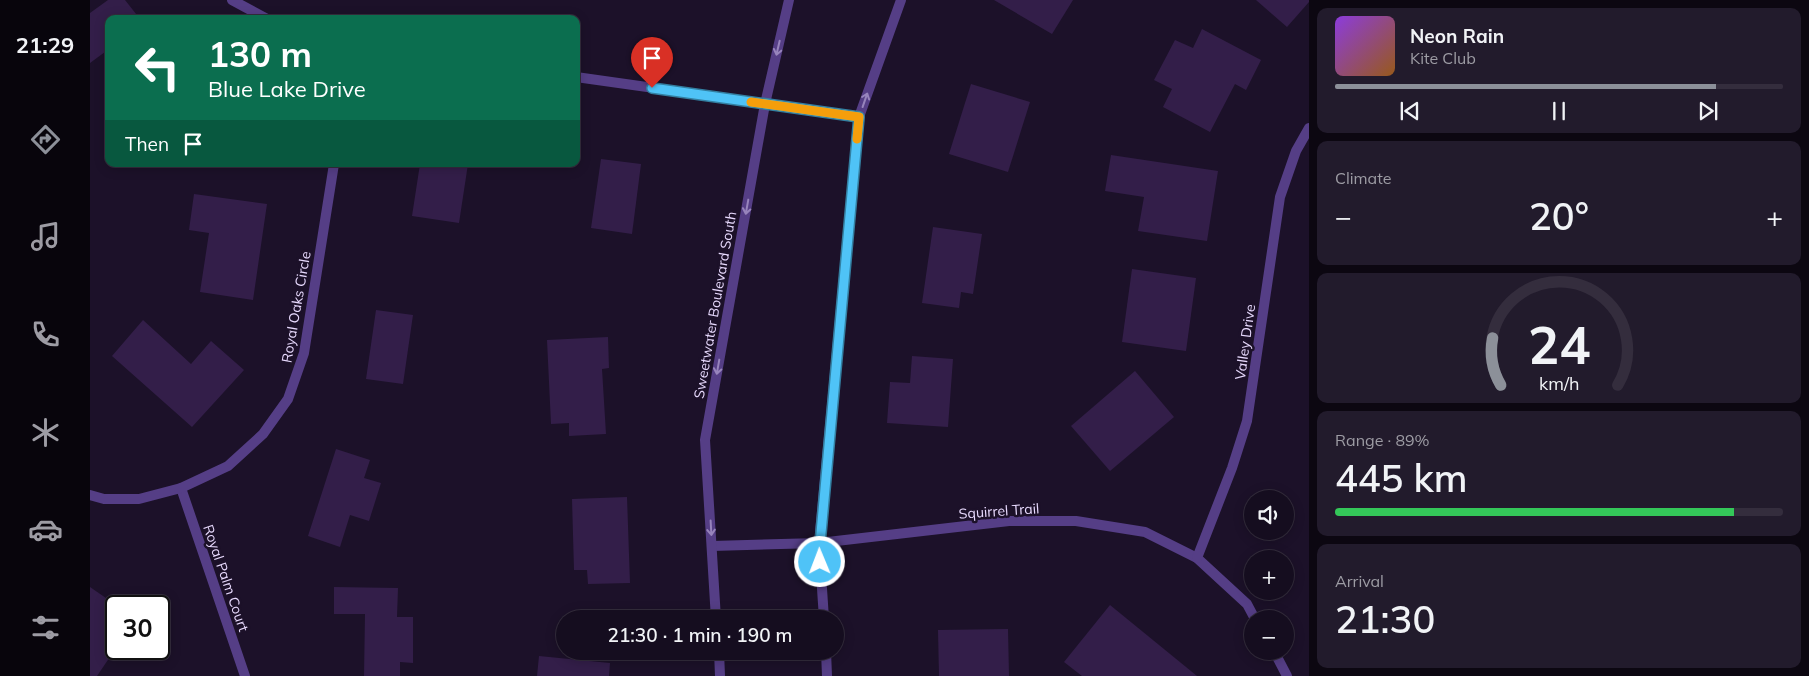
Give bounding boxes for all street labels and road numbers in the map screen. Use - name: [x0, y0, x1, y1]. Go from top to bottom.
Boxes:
- street label: Sweetwater Boulevard South: [690, 210, 740, 400]
- street label: Royal Oaks Circle: [277, 250, 315, 364]
- street label: Valley Drive: [1231, 303, 1259, 381]
- street label: Squirrel Trail: [958, 499, 1040, 523]
- street label: Royal Palm Court: [199, 522, 253, 634]

